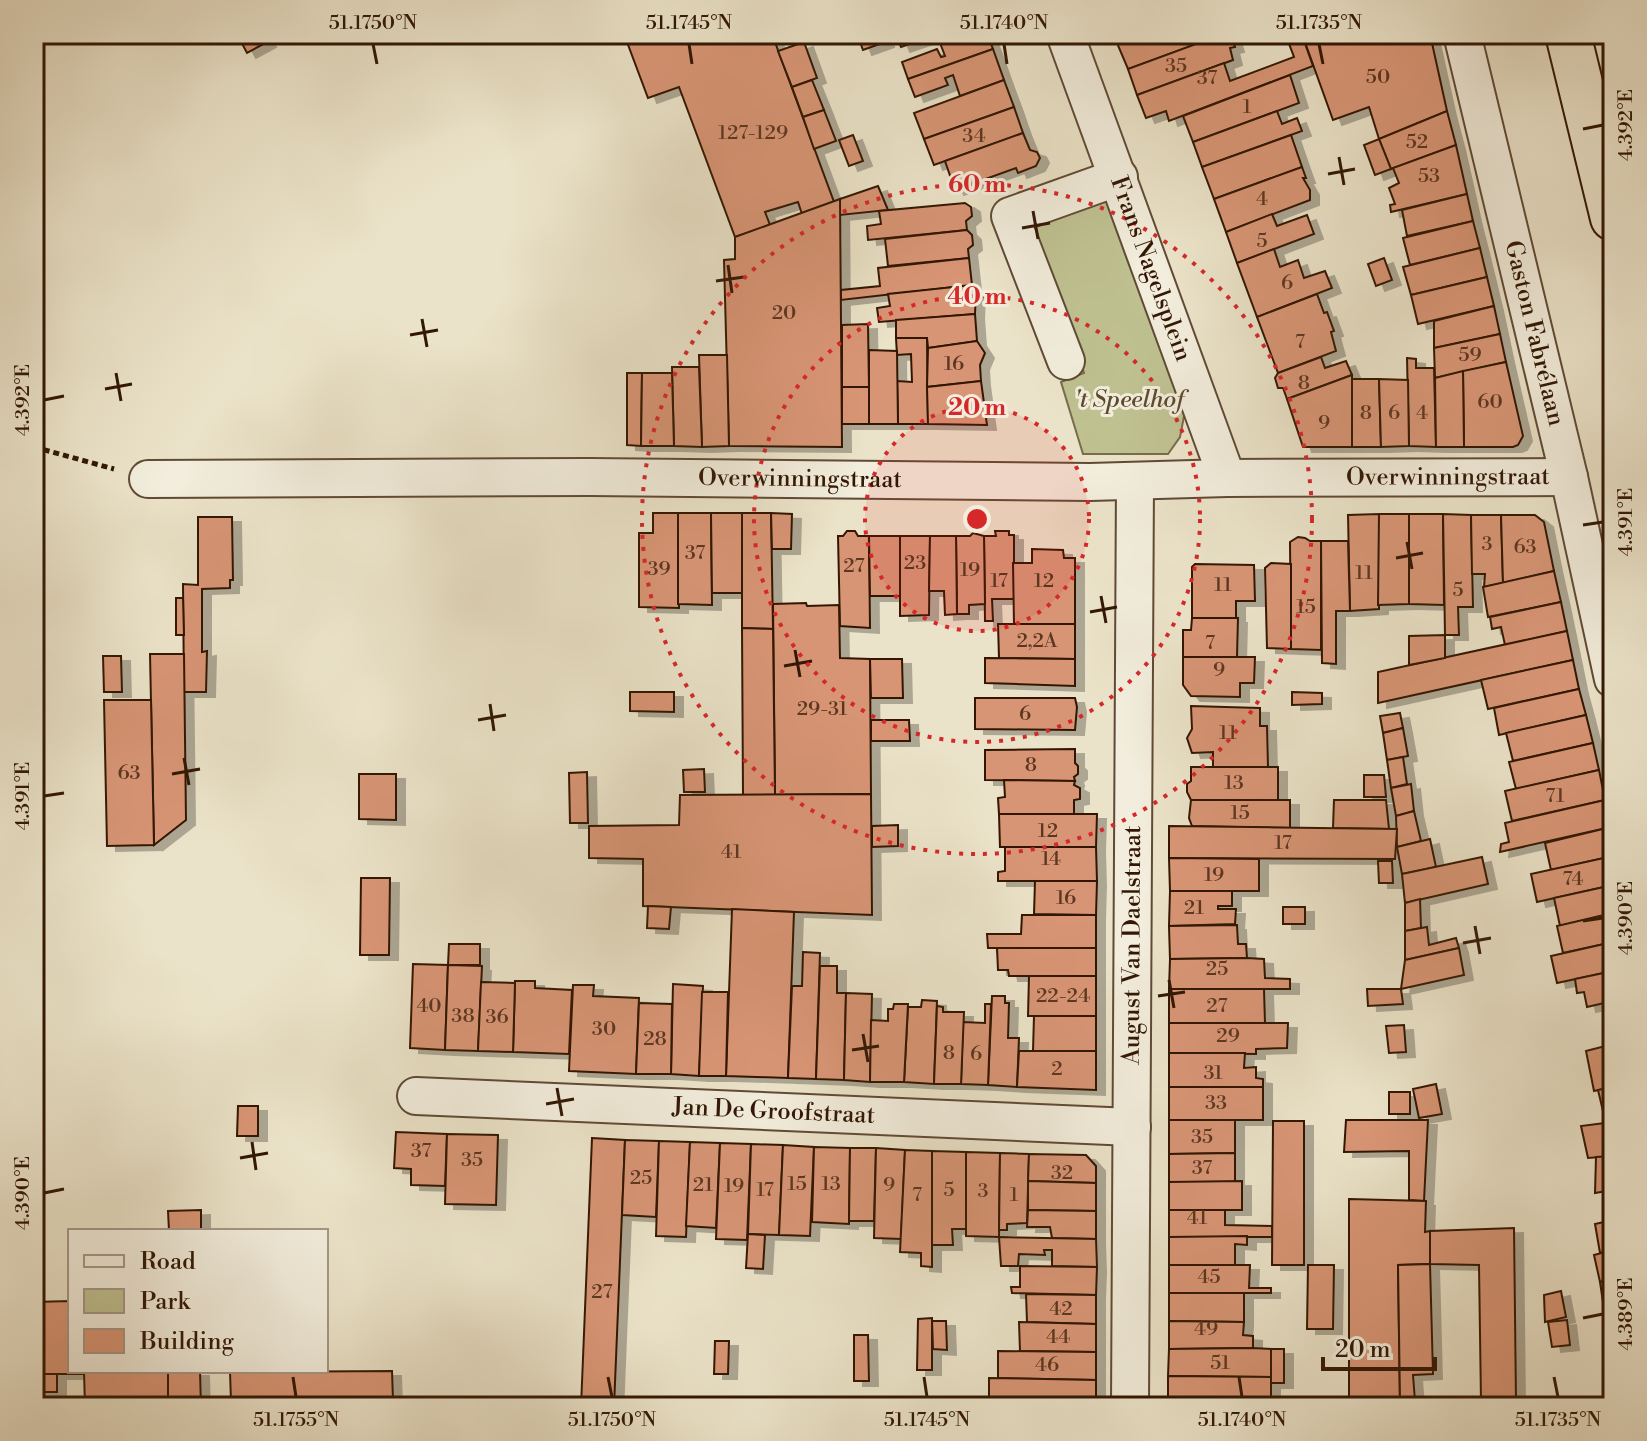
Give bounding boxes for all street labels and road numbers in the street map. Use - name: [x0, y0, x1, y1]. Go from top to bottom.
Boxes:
- street label: Frans Nagelsplein: [1103, 172, 1198, 365]
- street label: Gaston Fabrélaan: [1497, 238, 1571, 429]
- street label: Overwinningstraat: [1346, 462, 1550, 493]
- street label: Overwinningstraat: [698, 463, 903, 495]
- street label: August Van Daelstraat: [1117, 825, 1148, 1066]
- street label: Jan De Groofstraat: [671, 1092, 876, 1131]

